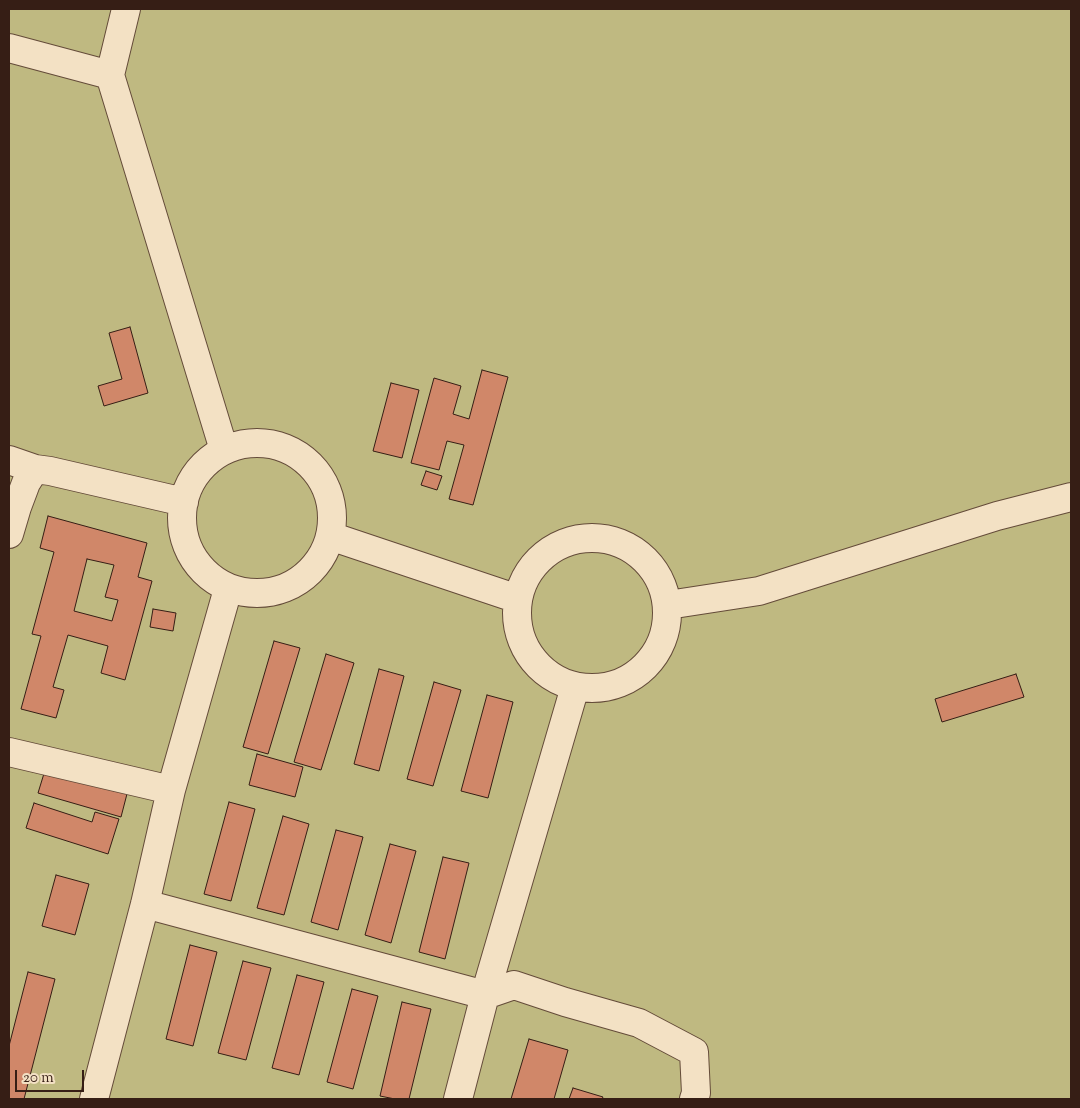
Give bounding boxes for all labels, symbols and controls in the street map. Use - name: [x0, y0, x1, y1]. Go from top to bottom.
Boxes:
- scale bar: [18, 1060, 86, 1092]
- text: 20 m: [23, 1068, 54, 1089]

